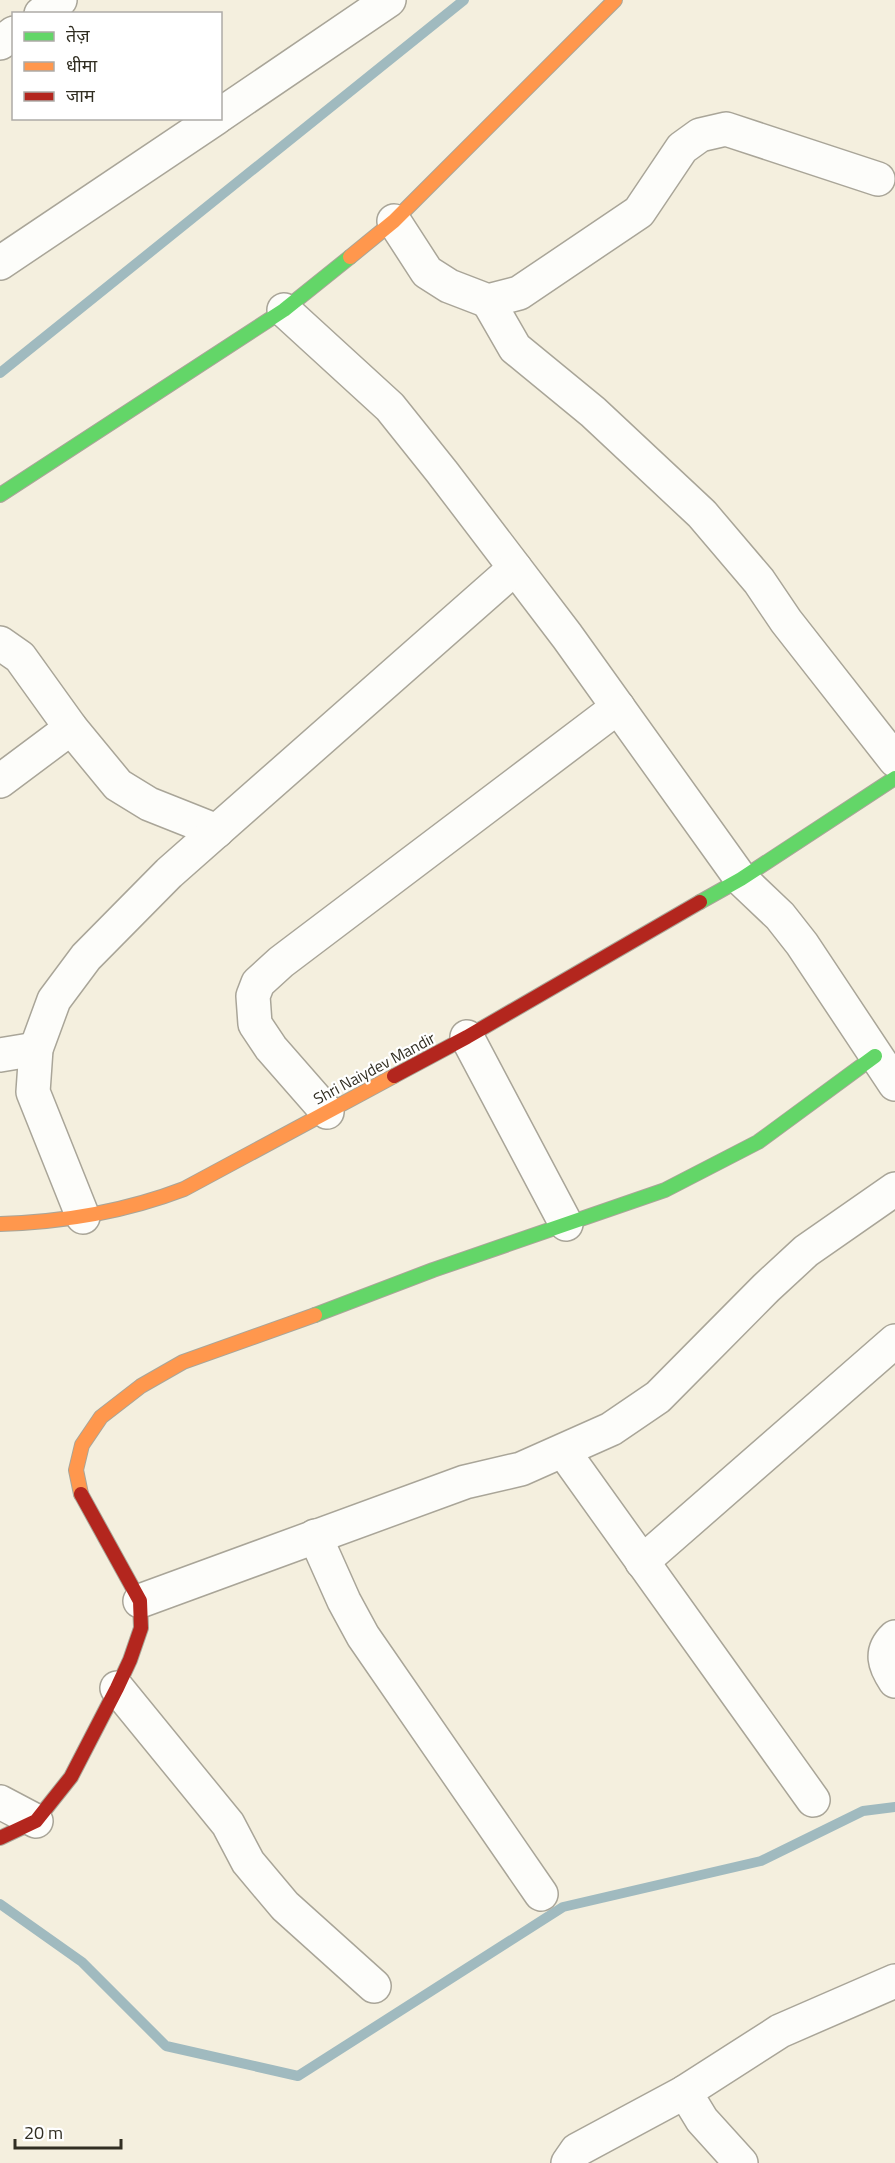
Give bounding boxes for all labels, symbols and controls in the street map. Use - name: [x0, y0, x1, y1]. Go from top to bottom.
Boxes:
- legend: [12, 12, 222, 120]
- text: तेज़: [66, 22, 90, 49]
- text: धीमा: [66, 52, 97, 79]
- text: जाम: [66, 82, 96, 109]
- street label: Shri Naiydev Mandir: [309, 1026, 440, 1110]
- scale bar: [15, 2112, 122, 2150]
- text: 20 m: [24, 2119, 63, 2146]

